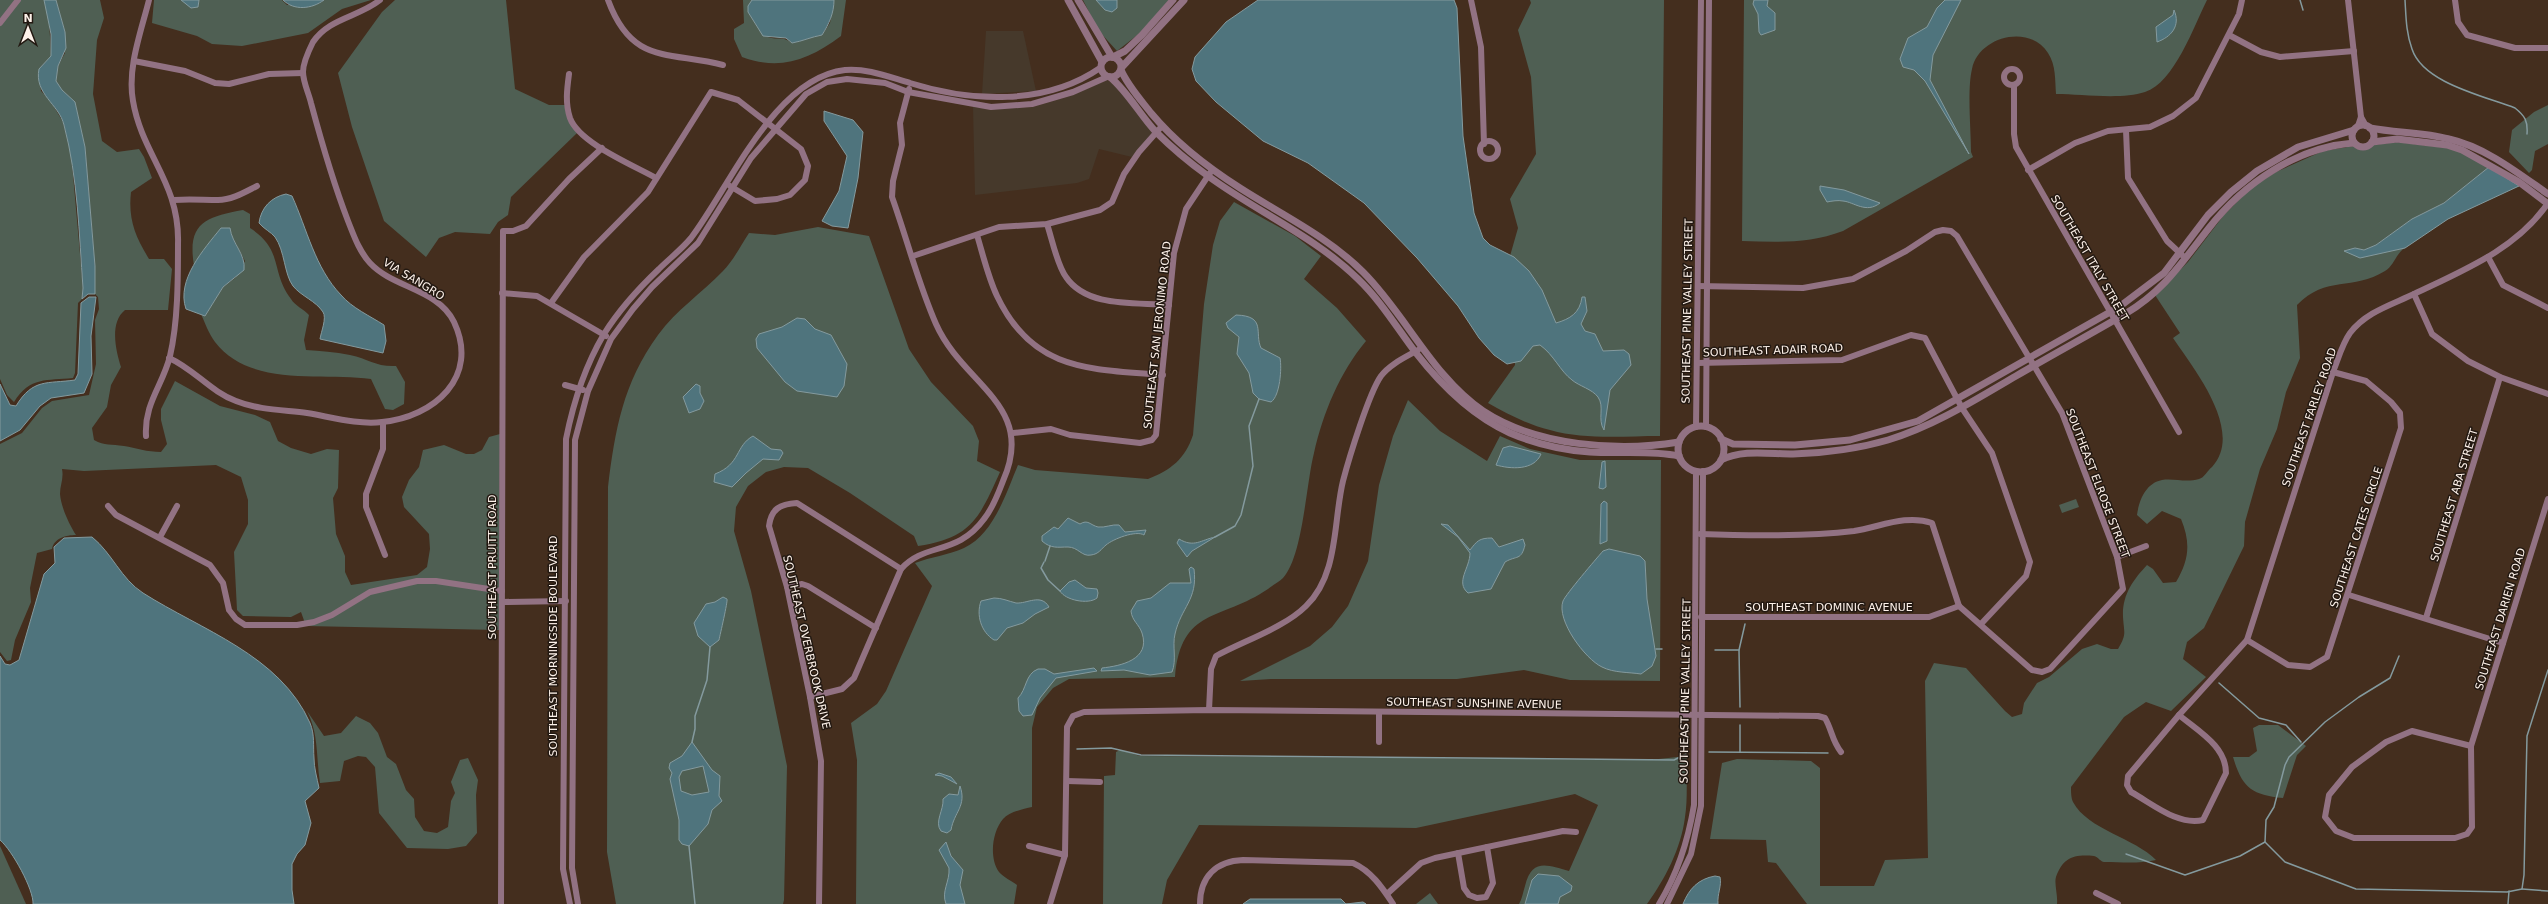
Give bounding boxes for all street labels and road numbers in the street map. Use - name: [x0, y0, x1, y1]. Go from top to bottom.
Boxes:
- street label: SOUTHEAST ITALY STREET: [2048, 193, 2131, 324]
- street label: SOUTHEAST PINE VALLEY STREET: [1679, 218, 1696, 403]
- street label: SOUTHEAST SAN JERONIMO ROAD: [1141, 241, 1174, 429]
- street label: VIA SANGRO: [381, 256, 447, 303]
- street label: SOUTHEAST ADAIR ROAD: [1703, 342, 1843, 359]
- street label: SOUTHEAST FARLEY ROAD: [2280, 346, 2339, 488]
- street label: SOUTHEAST ELROSE STREET: [2063, 407, 2132, 560]
- street label: SOUTHEAST ABA STREET: [2428, 427, 2481, 563]
- street label: SOUTHEAST CATES CIRCLE: [2327, 465, 2385, 609]
- street label: SOUTHEAST PRUITT ROAD: [486, 495, 499, 639]
- street label: SOUTHEAST MORNINGSIDE BOULEVARD: [547, 535, 560, 757]
- street label: SOUTHEAST DARIEN ROAD: [2473, 547, 2528, 692]
- street label: SOUTHEAST OVERBROOK DRIVE: [780, 554, 833, 730]
- street label: SOUTHEAST PINE VALLEY STREET: [1677, 598, 1694, 783]
- street label: SOUTHEAST DOMINIC AVENUE: [1745, 601, 1913, 614]
- street label: SOUTHEAST SUNSHINE AVENUE: [1386, 695, 1562, 712]

